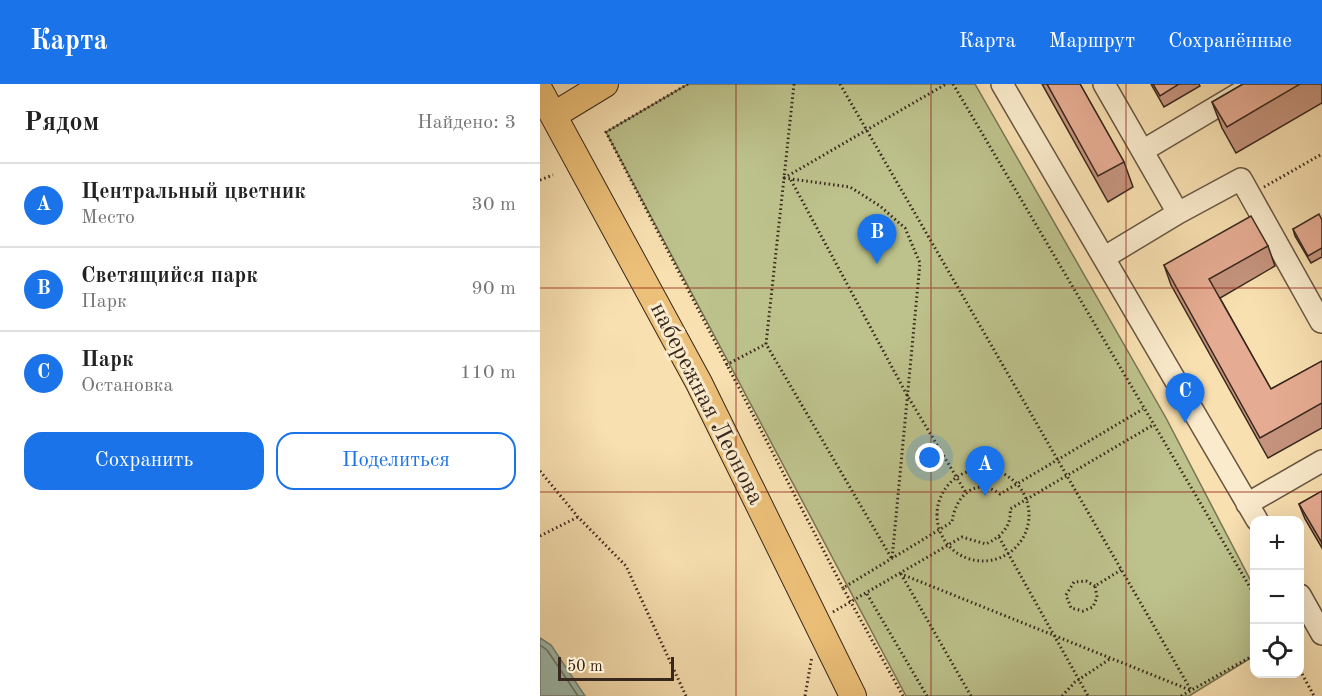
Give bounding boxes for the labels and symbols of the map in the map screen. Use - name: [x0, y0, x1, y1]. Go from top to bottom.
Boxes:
- pin: B: [858, 214, 896, 264]
- street label: набережная Леонова: [645, 299, 768, 509]
- pin: C: [1166, 374, 1204, 423]
- your location: [915, 443, 944, 472]
- pin: A: [966, 446, 1004, 496]
- scale bar: [558, 654, 674, 682]

